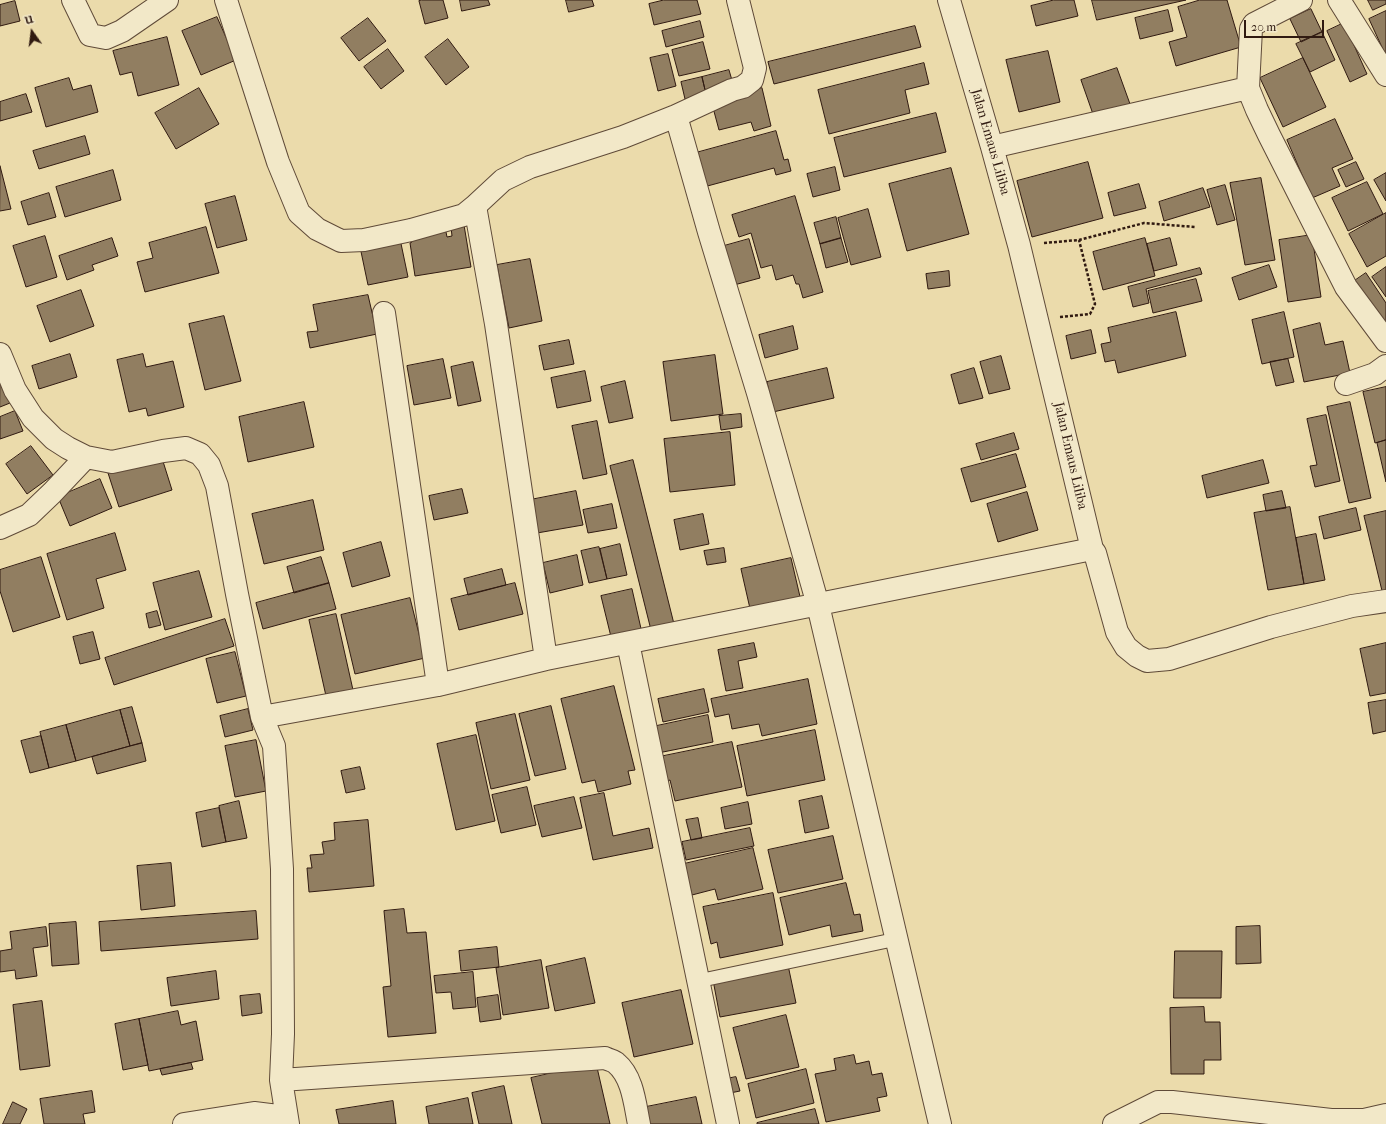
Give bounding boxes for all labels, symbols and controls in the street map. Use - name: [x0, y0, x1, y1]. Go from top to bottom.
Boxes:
- north arrow: [12, 12, 52, 52]
- scale bar: [1246, 12, 1326, 38]
- text: U: [23, 13, 35, 27]
- text: 20 m: [1251, 20, 1276, 34]
- street label: Jalan Emaus Liliba: [967, 87, 1013, 197]
- street label: Jalan Emaus Liliba: [1049, 401, 1091, 511]

